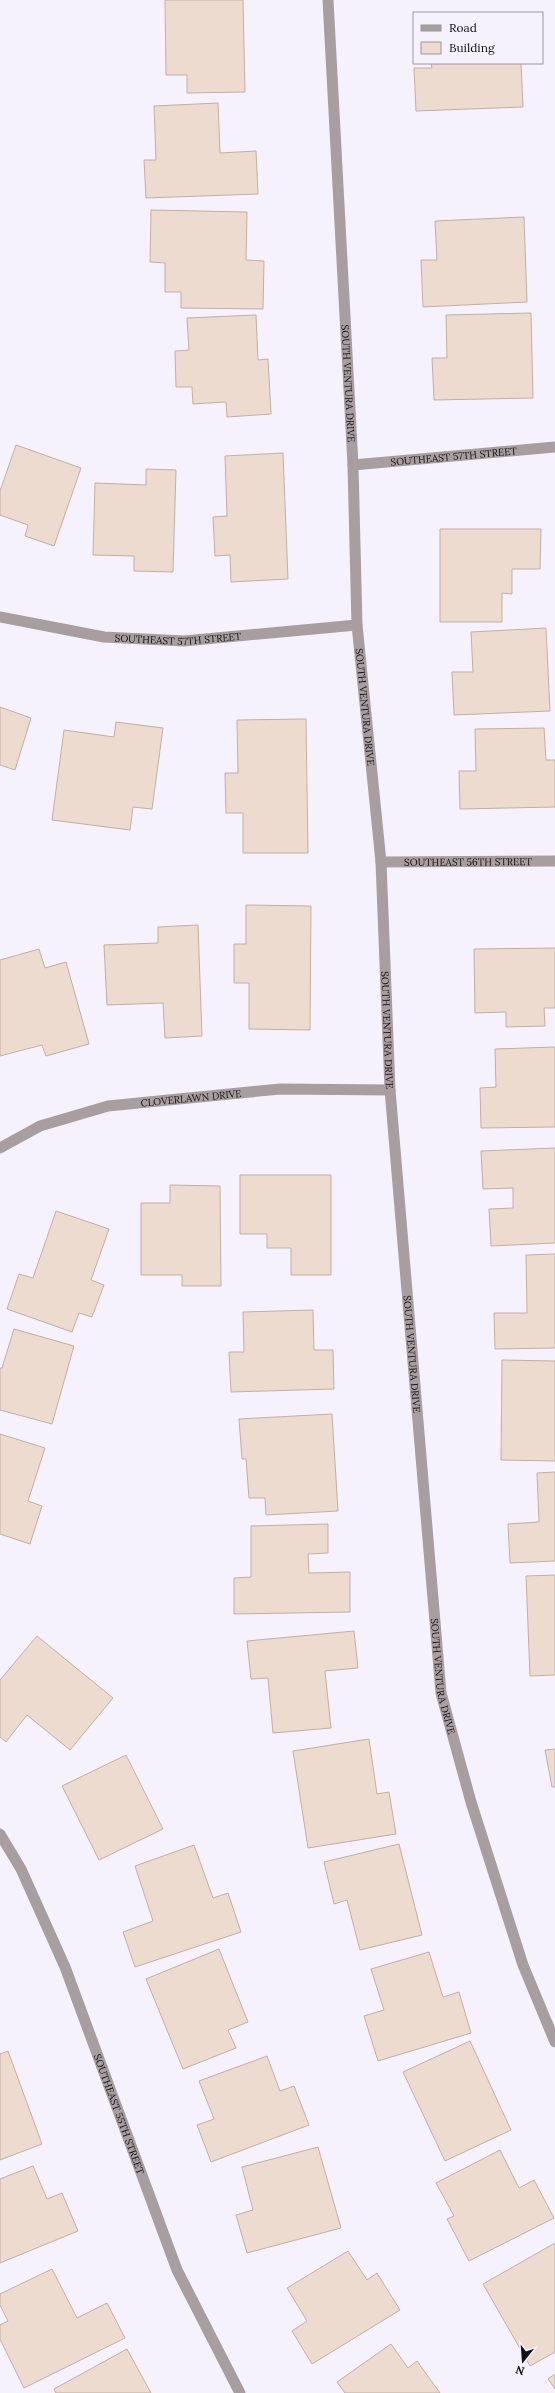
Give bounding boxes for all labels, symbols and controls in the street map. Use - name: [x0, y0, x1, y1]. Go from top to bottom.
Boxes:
- legend: [413, 12, 543, 64]
- text: Road: [449, 20, 477, 35]
- text: Building: [449, 40, 495, 55]
- street label: SOUTH VENTURA DRIVE: [338, 324, 358, 443]
- street label: SOUTHEAST 57TH STREET: [390, 444, 518, 469]
- street label: SOUTHEAST 57TH STREET: [114, 630, 242, 648]
- street label: SOUTH VENTURA DRIVE: [352, 648, 377, 766]
- street label: SOUTHEAST 56TH STREET: [404, 855, 533, 869]
- street label: SOUTH VENTURA DRIVE: [378, 971, 396, 1089]
- street label: CLOVERLAWN DRIVE: [140, 1087, 242, 1110]
- street label: SOUTH VENTURA DRIVE: [400, 1295, 423, 1413]
- street label: SOUTH VENTURA DRIVE: [428, 1618, 458, 1736]
- street label: SOUTHEAST 55TH STREET: [91, 2052, 147, 2177]
- north arrow: [503, 2341, 543, 2381]
- text: N: [513, 2362, 526, 2379]

